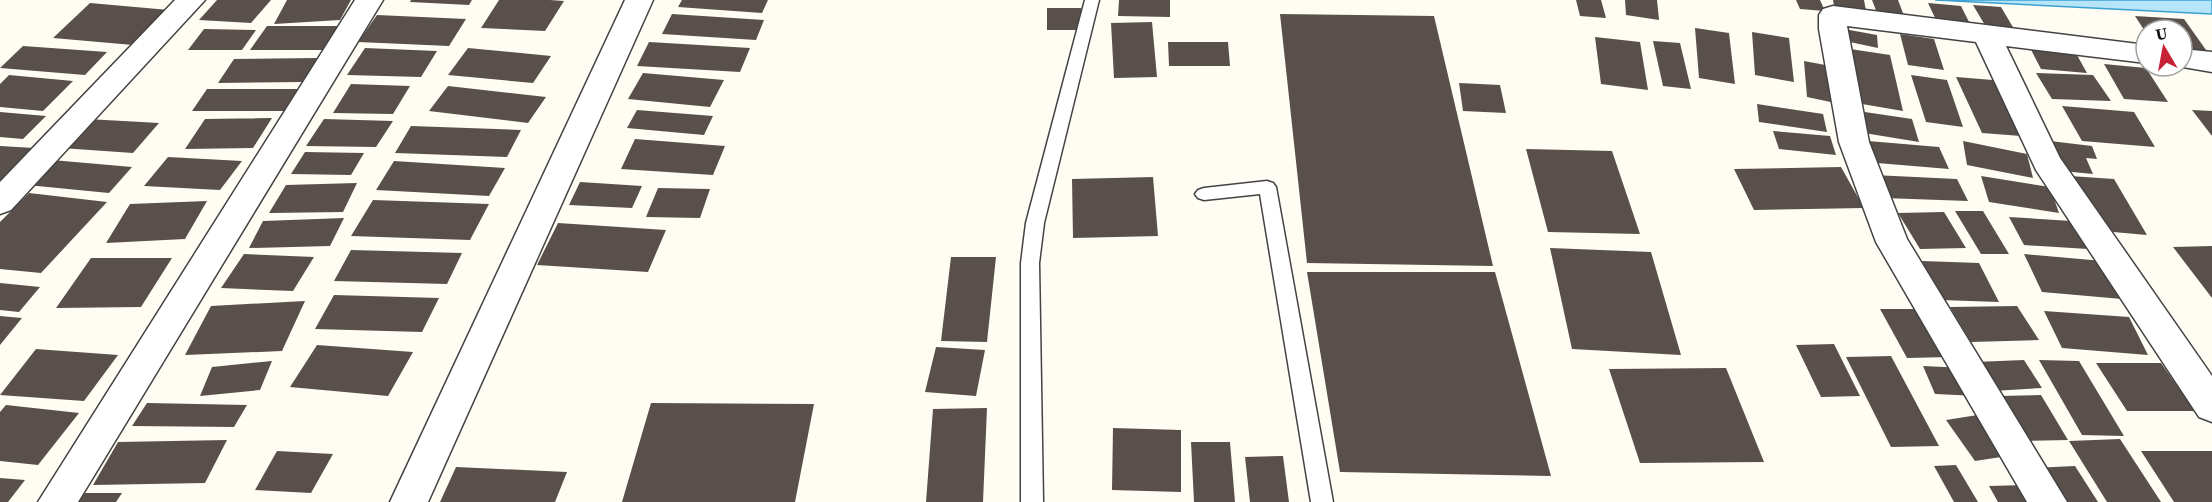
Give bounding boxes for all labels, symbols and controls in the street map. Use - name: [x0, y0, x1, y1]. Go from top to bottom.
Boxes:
- north arrow: [2134, 18, 2194, 78]
- text: U: [2154, 21, 2169, 45]

